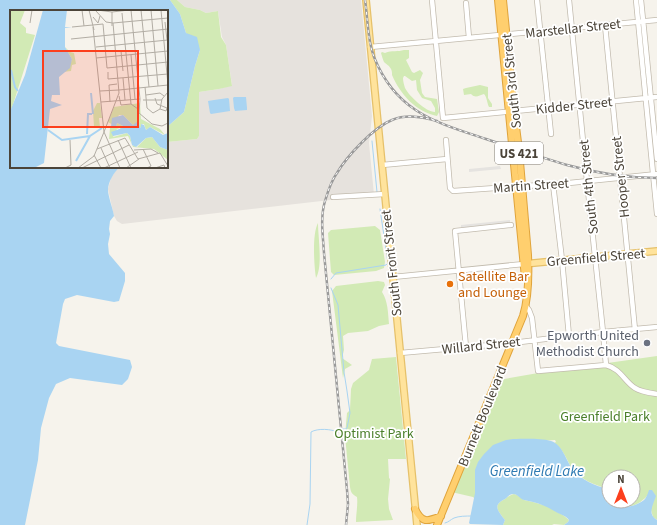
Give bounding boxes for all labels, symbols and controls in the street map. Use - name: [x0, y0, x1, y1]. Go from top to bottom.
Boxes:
- inset map: [10, 10, 168, 168]
- street label: Marstellar Street: [524, 14, 622, 44]
- street label: South 3rd Street: [497, 32, 527, 129]
- street label: Kidder Street: [535, 92, 614, 120]
- street label: Hooper Street: [607, 135, 635, 219]
- street label: South 4th Street: [574, 138, 604, 235]
- road number: US 421: [495, 142, 543, 164]
- street label: Martin Street: [493, 173, 570, 199]
- street label: South Front Street: [376, 208, 408, 317]
- street label: Greenfield Street: [546, 244, 646, 272]
- place label: Satellite Bar and Lounge: [458, 267, 529, 303]
- marker: Satellite Bar and Lounge: [445, 279, 455, 289]
- place label: Epworth United Methodist Church: [536, 326, 639, 362]
- street label: Willard Street: [441, 332, 522, 360]
- marker: Epworth United Methodist Church: [642, 338, 652, 348]
- street label: Burnett Boulevard: [454, 363, 512, 470]
- park label: Greenfield Park: [560, 407, 650, 427]
- park label: Optimist Park: [334, 424, 414, 444]
- water label: Greenfield Lake: [490, 461, 584, 482]
- north arrow: [601, 469, 641, 509]
- text: N: [617, 472, 625, 487]

